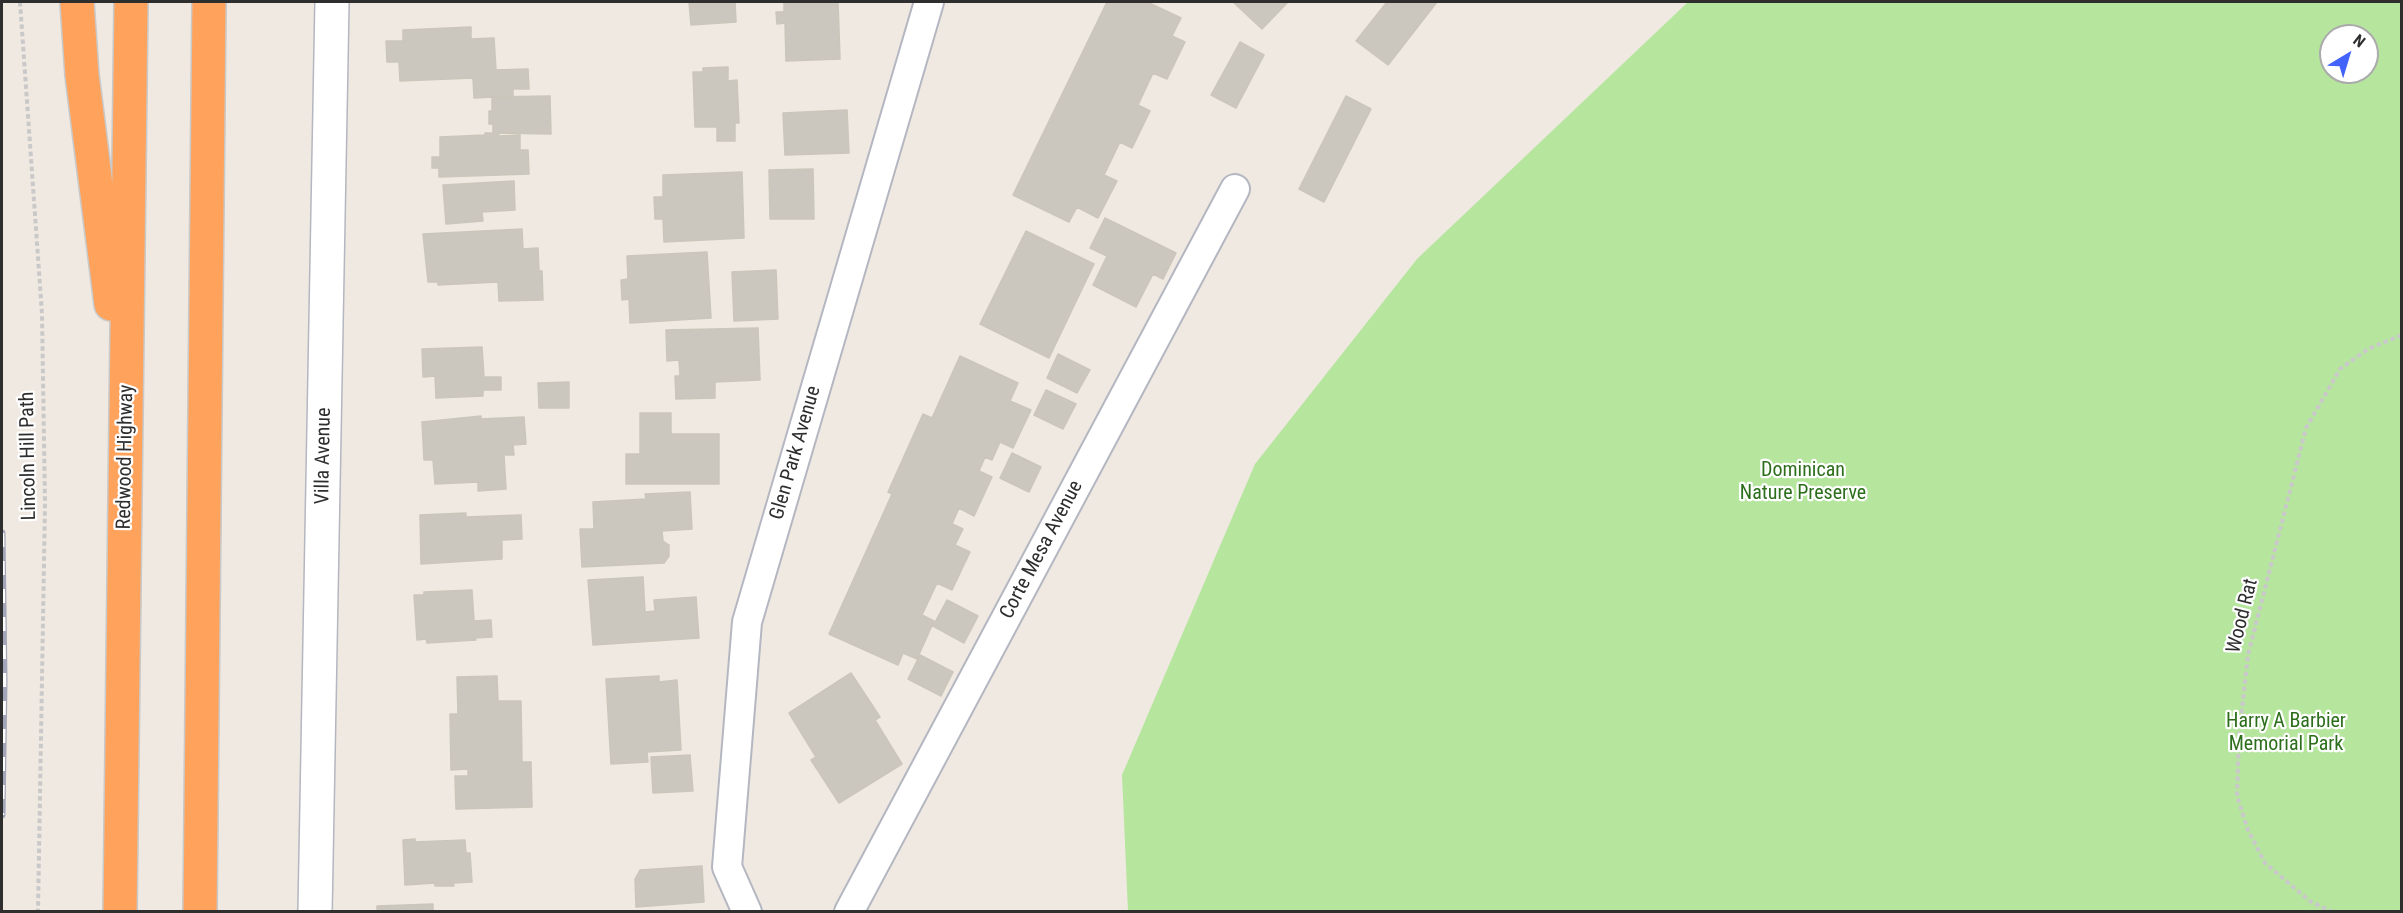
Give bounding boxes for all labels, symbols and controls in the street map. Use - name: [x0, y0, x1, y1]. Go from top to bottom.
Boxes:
- north arrow: [2319, 24, 2379, 84]
- text: N: [2349, 30, 2369, 51]
- street label: Glen Park Avenue: [765, 383, 827, 523]
- street label: Redwood Highway: [113, 384, 139, 530]
- street label: Lincoln Hill Path: [16, 391, 42, 521]
- street label: Villa Avenue: [311, 407, 337, 505]
- park label: Dominican Nature Preserve: [1740, 459, 1866, 506]
- street label: Corte Mesa Avenue: [995, 477, 1089, 623]
- street label: Wood Rat: [2222, 576, 2264, 656]
- park label: Harry A Barbier Memorial Park: [2226, 710, 2346, 757]

